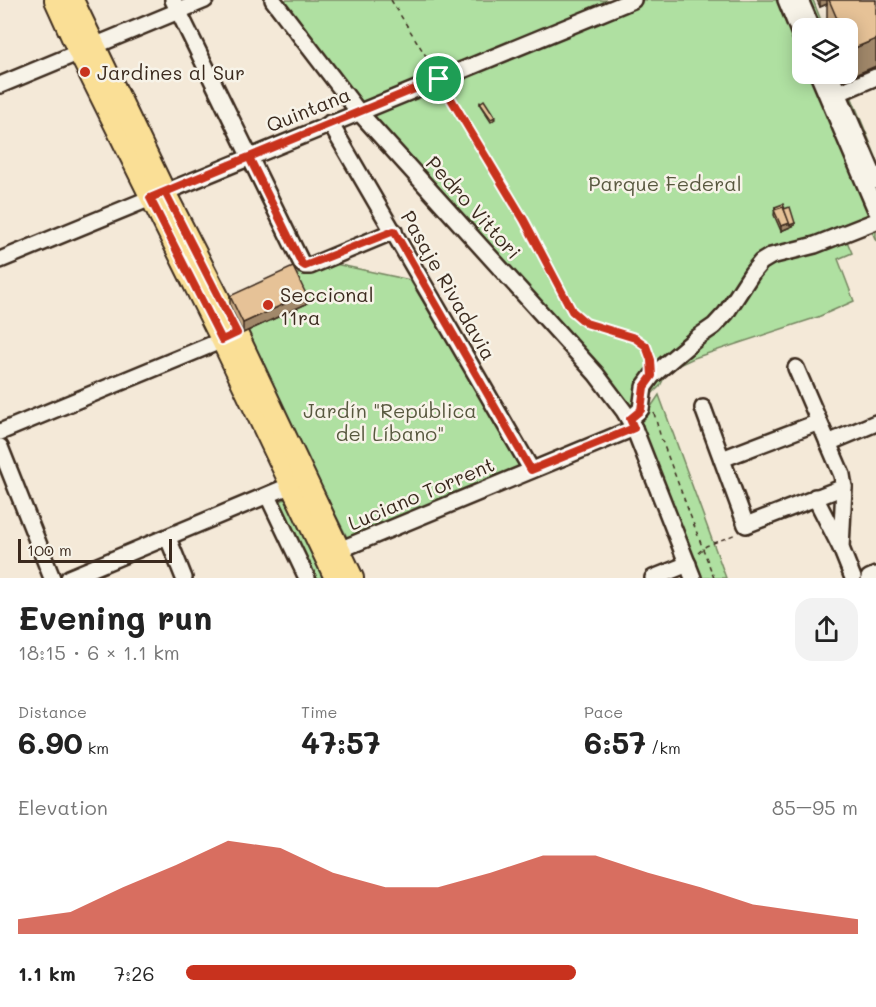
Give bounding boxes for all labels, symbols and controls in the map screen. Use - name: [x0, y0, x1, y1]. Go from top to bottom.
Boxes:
- map controls: [792, 18, 858, 84]
- button: layers: [792, 18, 858, 84]
- pin: [413, 53, 464, 104]
- place label: Jardines al Sur: [97, 59, 245, 85]
- icon: arrive: [422, 62, 455, 95]
- marker: Jardines al Sur: [78, 65, 92, 79]
- street label: Quintana: [262, 80, 354, 138]
- street label: Pedro Vittori: [421, 150, 527, 264]
- park label: Parque Federal: [588, 170, 742, 196]
- street label: Pasaje Rivadavia: [396, 205, 502, 365]
- place label: Seccional 11ra: [280, 281, 374, 330]
- marker: Seccional 11ra: [261, 298, 275, 312]
- park label: Jardín "República del Líbano": [303, 397, 477, 446]
- street label: Luciano Torrent: [344, 450, 498, 536]
- scale bar: [18, 536, 172, 564]
- text: 100 m: [27, 539, 72, 560]
- text: Evening run: [18, 595, 212, 638]
- button: share: [795, 598, 858, 661]
- text: 18:15 · 6 × 1.1 km: [18, 639, 180, 665]
- text: Distance: [18, 701, 87, 722]
- text: Time: [301, 701, 337, 722]
- text: Pace: [584, 701, 623, 722]
- text: 6.90: [18, 722, 83, 762]
- text: 47:57: [301, 722, 380, 762]
- text: 6:57: [584, 722, 646, 762]
- text: km: [83, 737, 109, 758]
- text: /km: [646, 737, 681, 758]
- text: Elevation: [18, 794, 108, 820]
- text: 85–95 m: [772, 794, 858, 820]
- text: 1.1 km: [18, 960, 76, 986]
- text: 7:26: [114, 960, 155, 986]

